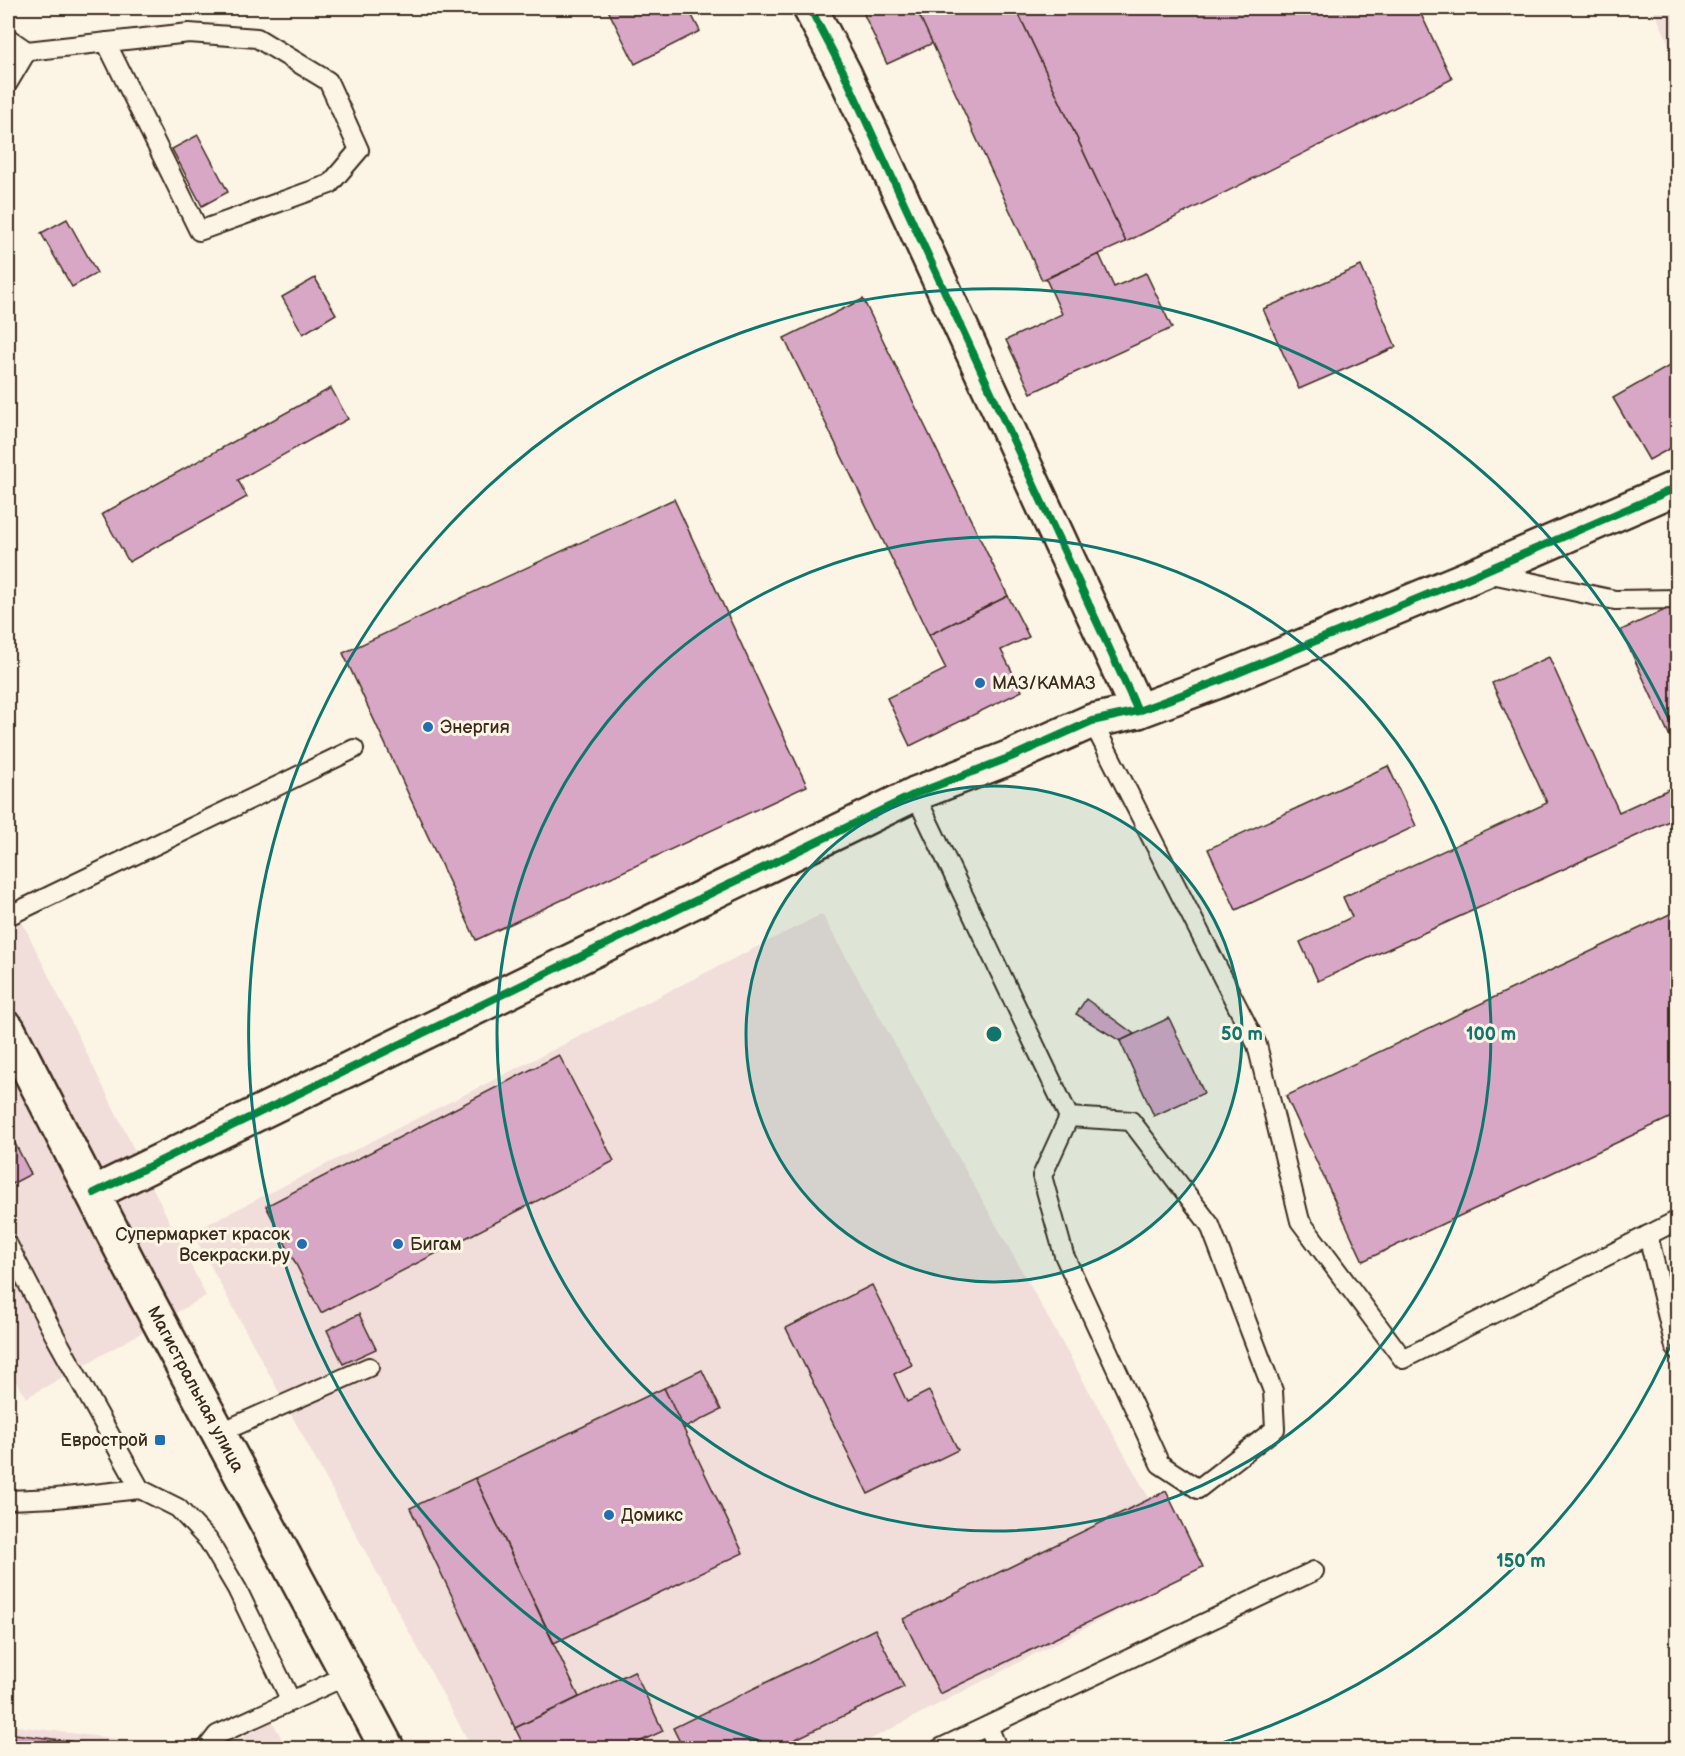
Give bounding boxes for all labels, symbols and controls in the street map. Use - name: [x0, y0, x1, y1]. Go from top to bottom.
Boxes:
- place label: МАЗ/КАМАЗ: [992, 673, 1096, 694]
- marker: МАЗ/КАМАЗ: [973, 676, 987, 690]
- place label: Энергия: [440, 717, 510, 738]
- marker: Энергия: [421, 720, 435, 734]
- centre of rings: [984, 1024, 1004, 1044]
- text: 50 m: [1221, 1024, 1263, 1045]
- text: 100 m: [1466, 1024, 1516, 1045]
- place label: Супермаркет красок Всекраски.ру: [115, 1224, 291, 1266]
- place label: Бигам: [410, 1234, 462, 1255]
- marker: Супермаркет красок Всекраски.ру: [295, 1237, 309, 1251]
- marker: Бигам: [391, 1237, 405, 1251]
- street label: Магистральная улица: [143, 1302, 249, 1476]
- place label: Еврострой: [60, 1430, 148, 1451]
- marker: Еврострой: [153, 1433, 167, 1447]
- place label: Домикс: [621, 1505, 683, 1526]
- marker: Домикс: [602, 1508, 616, 1522]
- text: 150 m: [1496, 1551, 1546, 1572]

